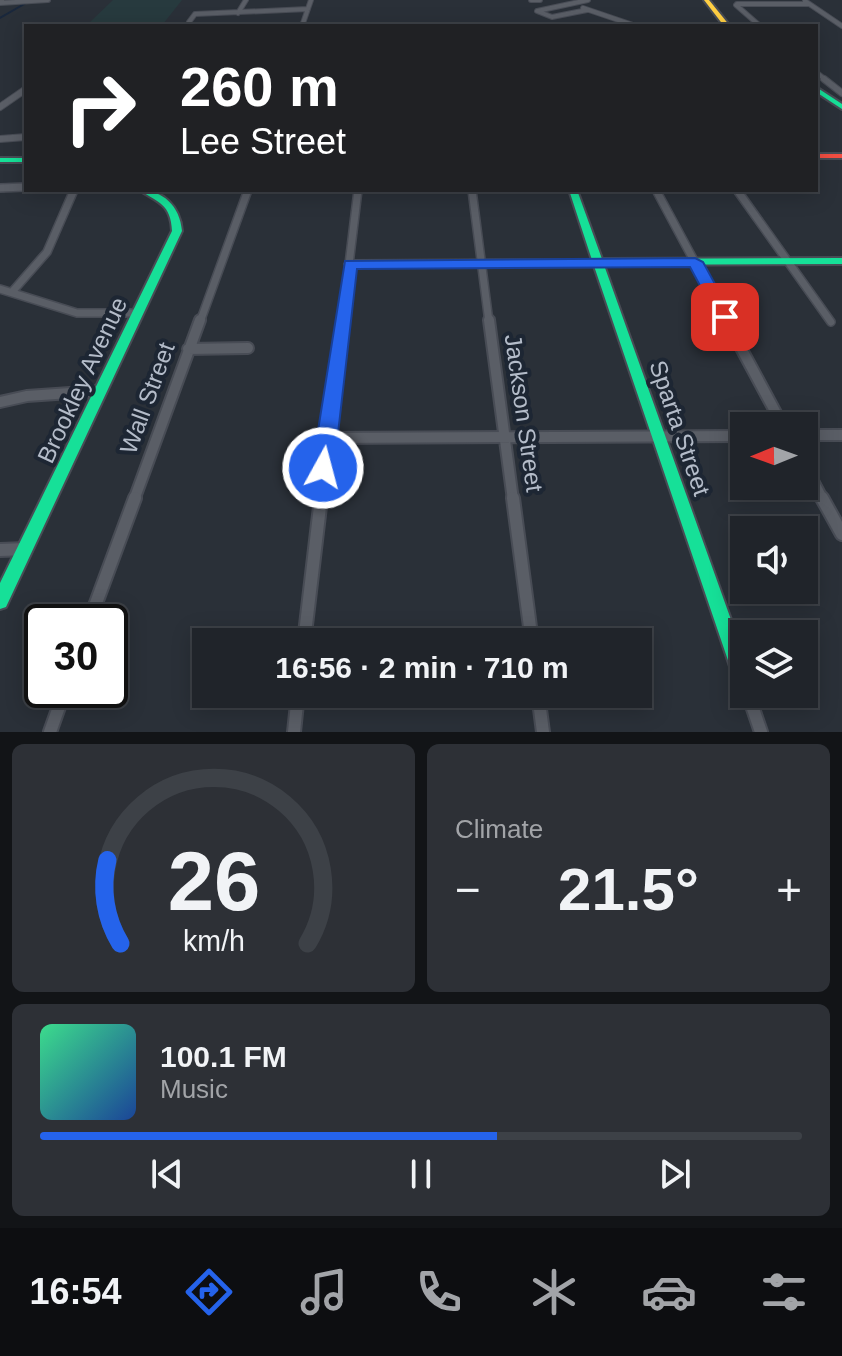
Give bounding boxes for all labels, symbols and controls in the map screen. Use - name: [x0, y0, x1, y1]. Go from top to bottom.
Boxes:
- text: 260 m: [180, 55, 339, 118]
- icon: right: [48, 56, 152, 160]
- text: Lee Street: [180, 121, 346, 162]
- pin: [691, 283, 759, 351]
- street label: Brookley Avenue: [32, 293, 132, 467]
- icon: arrive: [703, 295, 747, 339]
- street label: Jackson Street: [500, 333, 548, 494]
- street label: Wall Street: [114, 338, 180, 457]
- street label: Sparta Street: [644, 357, 716, 500]
- north arrow: [730, 412, 818, 500]
- map controls: [730, 412, 818, 708]
- position arrow: [281, 426, 365, 510]
- button: sound: [730, 516, 818, 604]
- speed limit sign: 30: [24, 604, 128, 708]
- button: layers: [730, 620, 818, 708]
- text: 16:56 · 2 min · 710 m: [275, 651, 569, 684]
- text: Climate: [455, 814, 543, 844]
- text: 26: [167, 835, 260, 928]
- text: 21.5°: [558, 856, 699, 923]
- text: −: [455, 865, 481, 914]
- text: +: [776, 865, 802, 914]
- text: km/h: [183, 925, 244, 957]
- text: 100.1 FM: [160, 1040, 287, 1073]
- text: Music: [160, 1074, 228, 1104]
- icon: previous: [145, 1152, 189, 1196]
- icon: pause: [399, 1152, 443, 1196]
- icon: next: [653, 1152, 697, 1196]
- icon: directions: [181, 1264, 237, 1320]
- icon: music: [296, 1264, 352, 1320]
- icon: phone: [411, 1264, 467, 1320]
- icon: climate: [526, 1264, 582, 1320]
- icon: car: [641, 1264, 697, 1320]
- icon: filters: [756, 1264, 812, 1320]
- text: 16:54: [30, 1271, 122, 1312]

